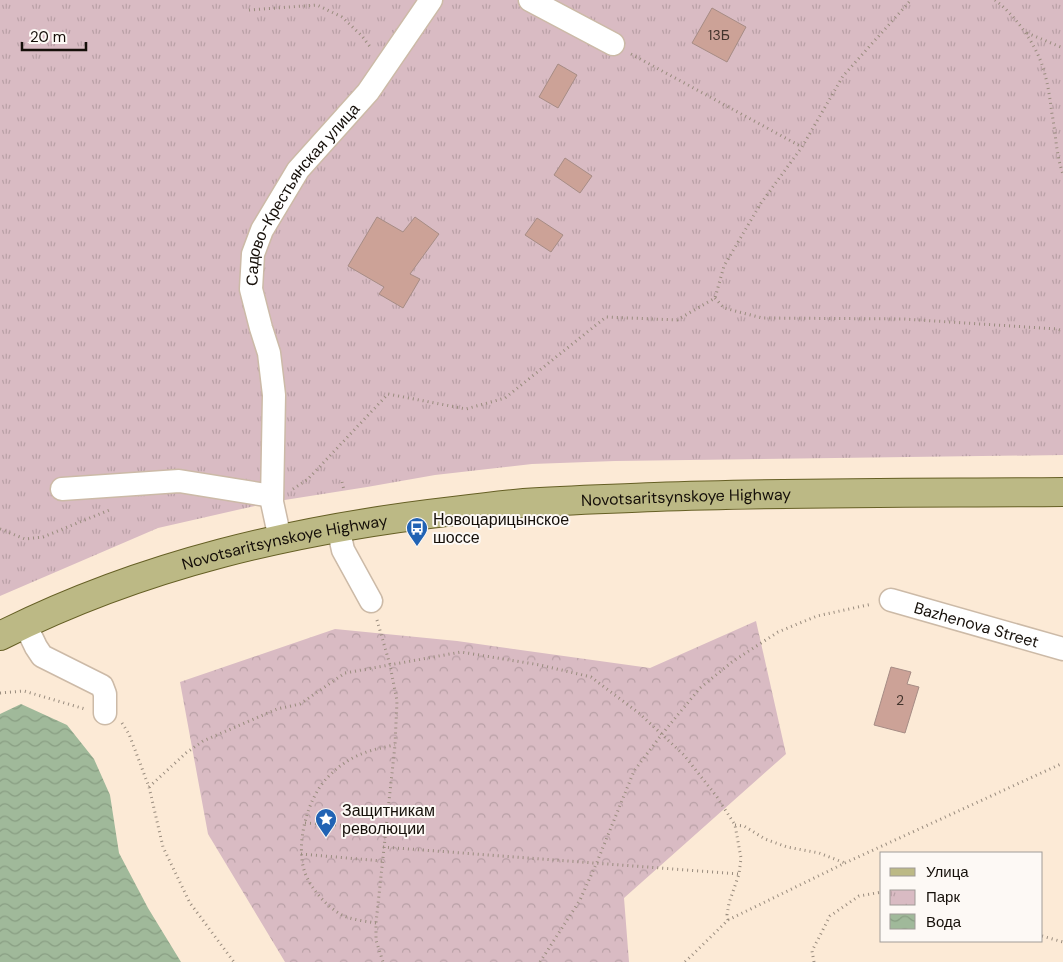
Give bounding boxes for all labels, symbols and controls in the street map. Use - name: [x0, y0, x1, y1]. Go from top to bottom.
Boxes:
- scale bar: [22, 20, 86, 52]
- house number: 13Б: [708, 26, 730, 44]
- text: 20 m: [30, 27, 66, 47]
- street label: Садово-Крестьянская улица: [241, 99, 364, 286]
- street label: Novotsaritsynskoye Highway: [581, 484, 791, 511]
- place label: Новоцарицынское шоссе: [433, 509, 569, 548]
- street label: Novotsaritsynskoye Highway: [179, 510, 389, 575]
- bus stop icon: Новоцарицынское шоссе: [405, 516, 429, 547]
- street label: Bazhenova Street: [912, 597, 1041, 653]
- house number: 2: [896, 691, 904, 709]
- place label: Защитникам революции: [342, 800, 435, 839]
- place icon: Защитникам революции: [314, 807, 338, 838]
- legend: [880, 852, 1043, 942]
- text: Улица: [926, 862, 969, 882]
- text: Парк: [926, 887, 960, 907]
- text: Вода: [926, 912, 962, 932]

